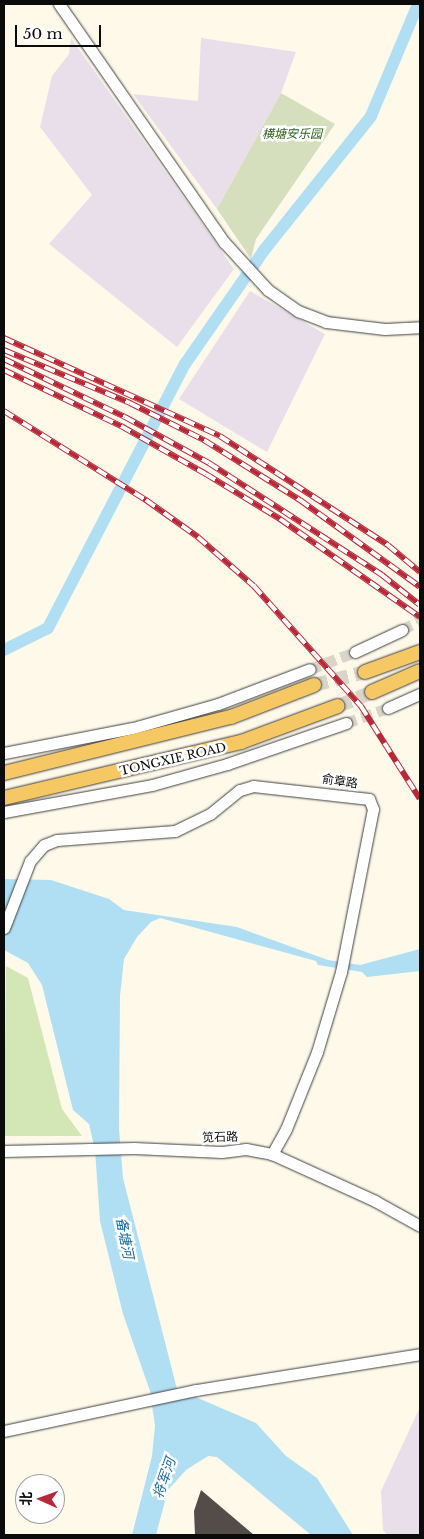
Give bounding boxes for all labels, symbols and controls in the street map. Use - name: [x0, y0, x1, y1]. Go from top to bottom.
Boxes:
- scale bar: [18, 15, 104, 47]
- text: 50 m: [23, 24, 63, 43]
- park label: 横塘安乐园: [262, 127, 322, 141]
- street label: TONGXIE ROAD: [118, 740, 228, 778]
- street label: 俞章路: [321, 771, 359, 791]
- street label: 笕石路: [202, 1129, 238, 1145]
- water label: 备塘河: [113, 1216, 137, 1260]
- water label: 将军河: [149, 1455, 179, 1501]
- north arrow: [15, 1474, 65, 1524]
- text: 北: [17, 1491, 35, 1506]

